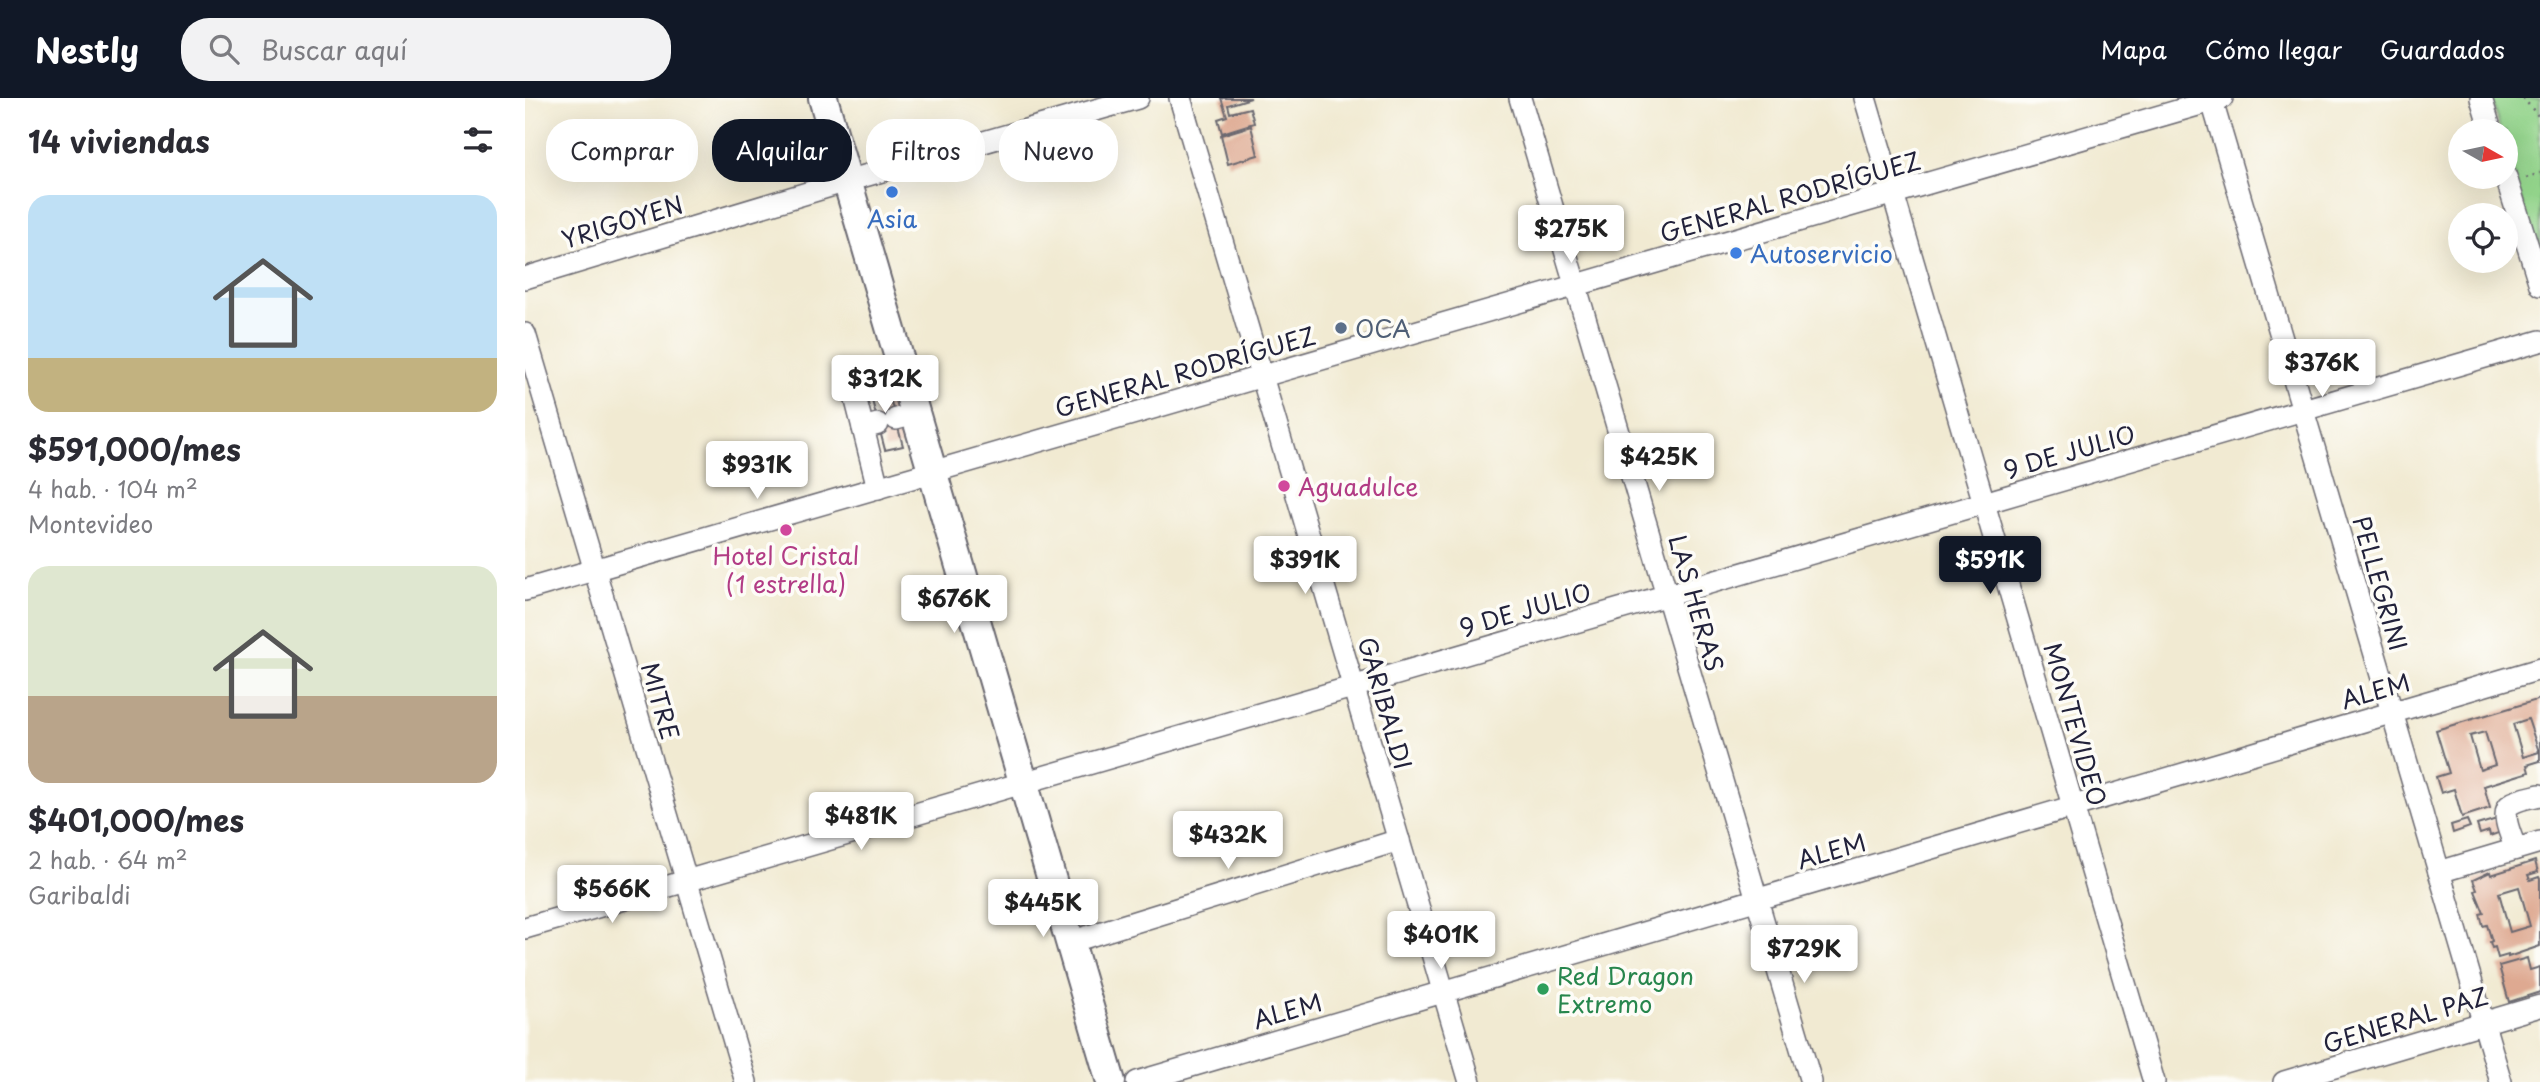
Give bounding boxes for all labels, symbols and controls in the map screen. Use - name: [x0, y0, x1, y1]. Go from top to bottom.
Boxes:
- search box: [181, 18, 671, 81]
- text: Nestly: [35, 24, 139, 74]
- icon: search: [205, 30, 243, 68]
- text: Buscar aquí: [261, 30, 407, 69]
- text: Mapa: [2101, 31, 2167, 67]
- text: Cómo llegar: [2205, 31, 2342, 67]
- text: Guardados: [2380, 31, 2505, 67]
- text: 14 viviendas: [28, 118, 210, 163]
- chip: Comprar: [546, 119, 698, 182]
- chip: Alquilar: [712, 119, 852, 182]
- chip: Filtros: [866, 119, 985, 182]
- chip: Nuevo: [999, 119, 1118, 182]
- north arrow: [2448, 119, 2518, 189]
- map controls: [2448, 119, 2518, 273]
- icon: filters: [459, 121, 497, 159]
- street label: GENERAL RODRÍGUEZ: [1655, 142, 1925, 250]
- marker: Asia: [884, 184, 900, 200]
- street label: YRIGOYEN: [557, 185, 687, 257]
- place label: Asia: [867, 200, 918, 236]
- button: locate: [2448, 203, 2518, 273]
- pin: $275K: [1522, 206, 1620, 265]
- text: $275K: [1534, 210, 1608, 245]
- place label: Autoservicio: [1750, 235, 1893, 271]
- icon: home: [200, 240, 326, 366]
- marker: Autoservicio: [1728, 245, 1744, 261]
- place label: OCA: [1355, 310, 1411, 346]
- street label: GENERAL RODRÍGUEZ: [1050, 317, 1320, 425]
- marker: OCA: [1333, 320, 1349, 336]
- pin: $376K: [2273, 340, 2371, 399]
- text: $376K: [2285, 344, 2359, 379]
- pin: $312K: [836, 356, 934, 415]
- text: $312K: [848, 360, 922, 395]
- street label: 9 DE JULIO: [1999, 415, 2139, 487]
- text: $591,000/mes: [28, 426, 241, 471]
- pin: $425K: [1610, 434, 1708, 493]
- text: $425K: [1620, 438, 1698, 473]
- pin: $931K: [708, 442, 806, 501]
- text: $931K: [722, 446, 792, 481]
- place label: Aguadulce: [1298, 468, 1418, 504]
- text: 4 hab. · 104 m²: [28, 471, 198, 506]
- marker: Aguadulce: [1276, 478, 1292, 494]
- text: Montevideo: [28, 506, 153, 541]
- street label: PELLEGRINI: [2345, 512, 2417, 654]
- marker: Hotel Cristal (1 estrella): [778, 522, 794, 538]
- street label: LAS HERAS: [1660, 530, 1734, 676]
- pin: $391K: [1256, 536, 1354, 596]
- pin: $591K: [1941, 536, 2039, 596]
- place label: Hotel Cristal (1 estrella): [712, 537, 860, 601]
- text: $391K: [1270, 541, 1340, 576]
- text: $591K: [1955, 541, 2025, 576]
- street label: 9 DE JULIO: [1455, 573, 1595, 645]
- pin: $676K: [905, 575, 1003, 635]
- text: $676K: [917, 580, 991, 615]
- icon: home: [200, 611, 326, 737]
- street label: GARIBALDI: [1350, 632, 1422, 774]
- street label: MONTEVIDEO: [2036, 638, 2116, 810]
- street label: MITRE: [633, 658, 689, 744]
- street label: ALEM: [2336, 663, 2414, 717]
- pin: $481K: [812, 792, 910, 852]
- text: $401,000/mes: [28, 797, 244, 842]
- text: $481K: [825, 797, 897, 832]
- pin: $432K: [1179, 812, 1277, 871]
- text: $432K: [1189, 816, 1267, 851]
- street label: ALEM: [1792, 823, 1870, 877]
- text: 2 hab. · 64 m²: [28, 842, 188, 877]
- pin: $566K: [563, 866, 661, 925]
- text: $566K: [573, 870, 651, 905]
- text: Garibaldi: [28, 877, 131, 912]
- pin: $445K: [994, 880, 1092, 939]
- text: $445K: [1004, 884, 1082, 919]
- pin: $401K: [1392, 912, 1490, 971]
- text: $401K: [1403, 916, 1479, 951]
- pin: $729K: [1755, 926, 1853, 985]
- text: $729K: [1767, 930, 1841, 965]
- place label: Red Dragon Extremo: [1557, 957, 1694, 1021]
- street label: GENERAL PAZ: [2318, 977, 2492, 1061]
- marker: Red Dragon Extremo: [1535, 981, 1551, 997]
- street label: ALEM: [1248, 983, 1326, 1037]

